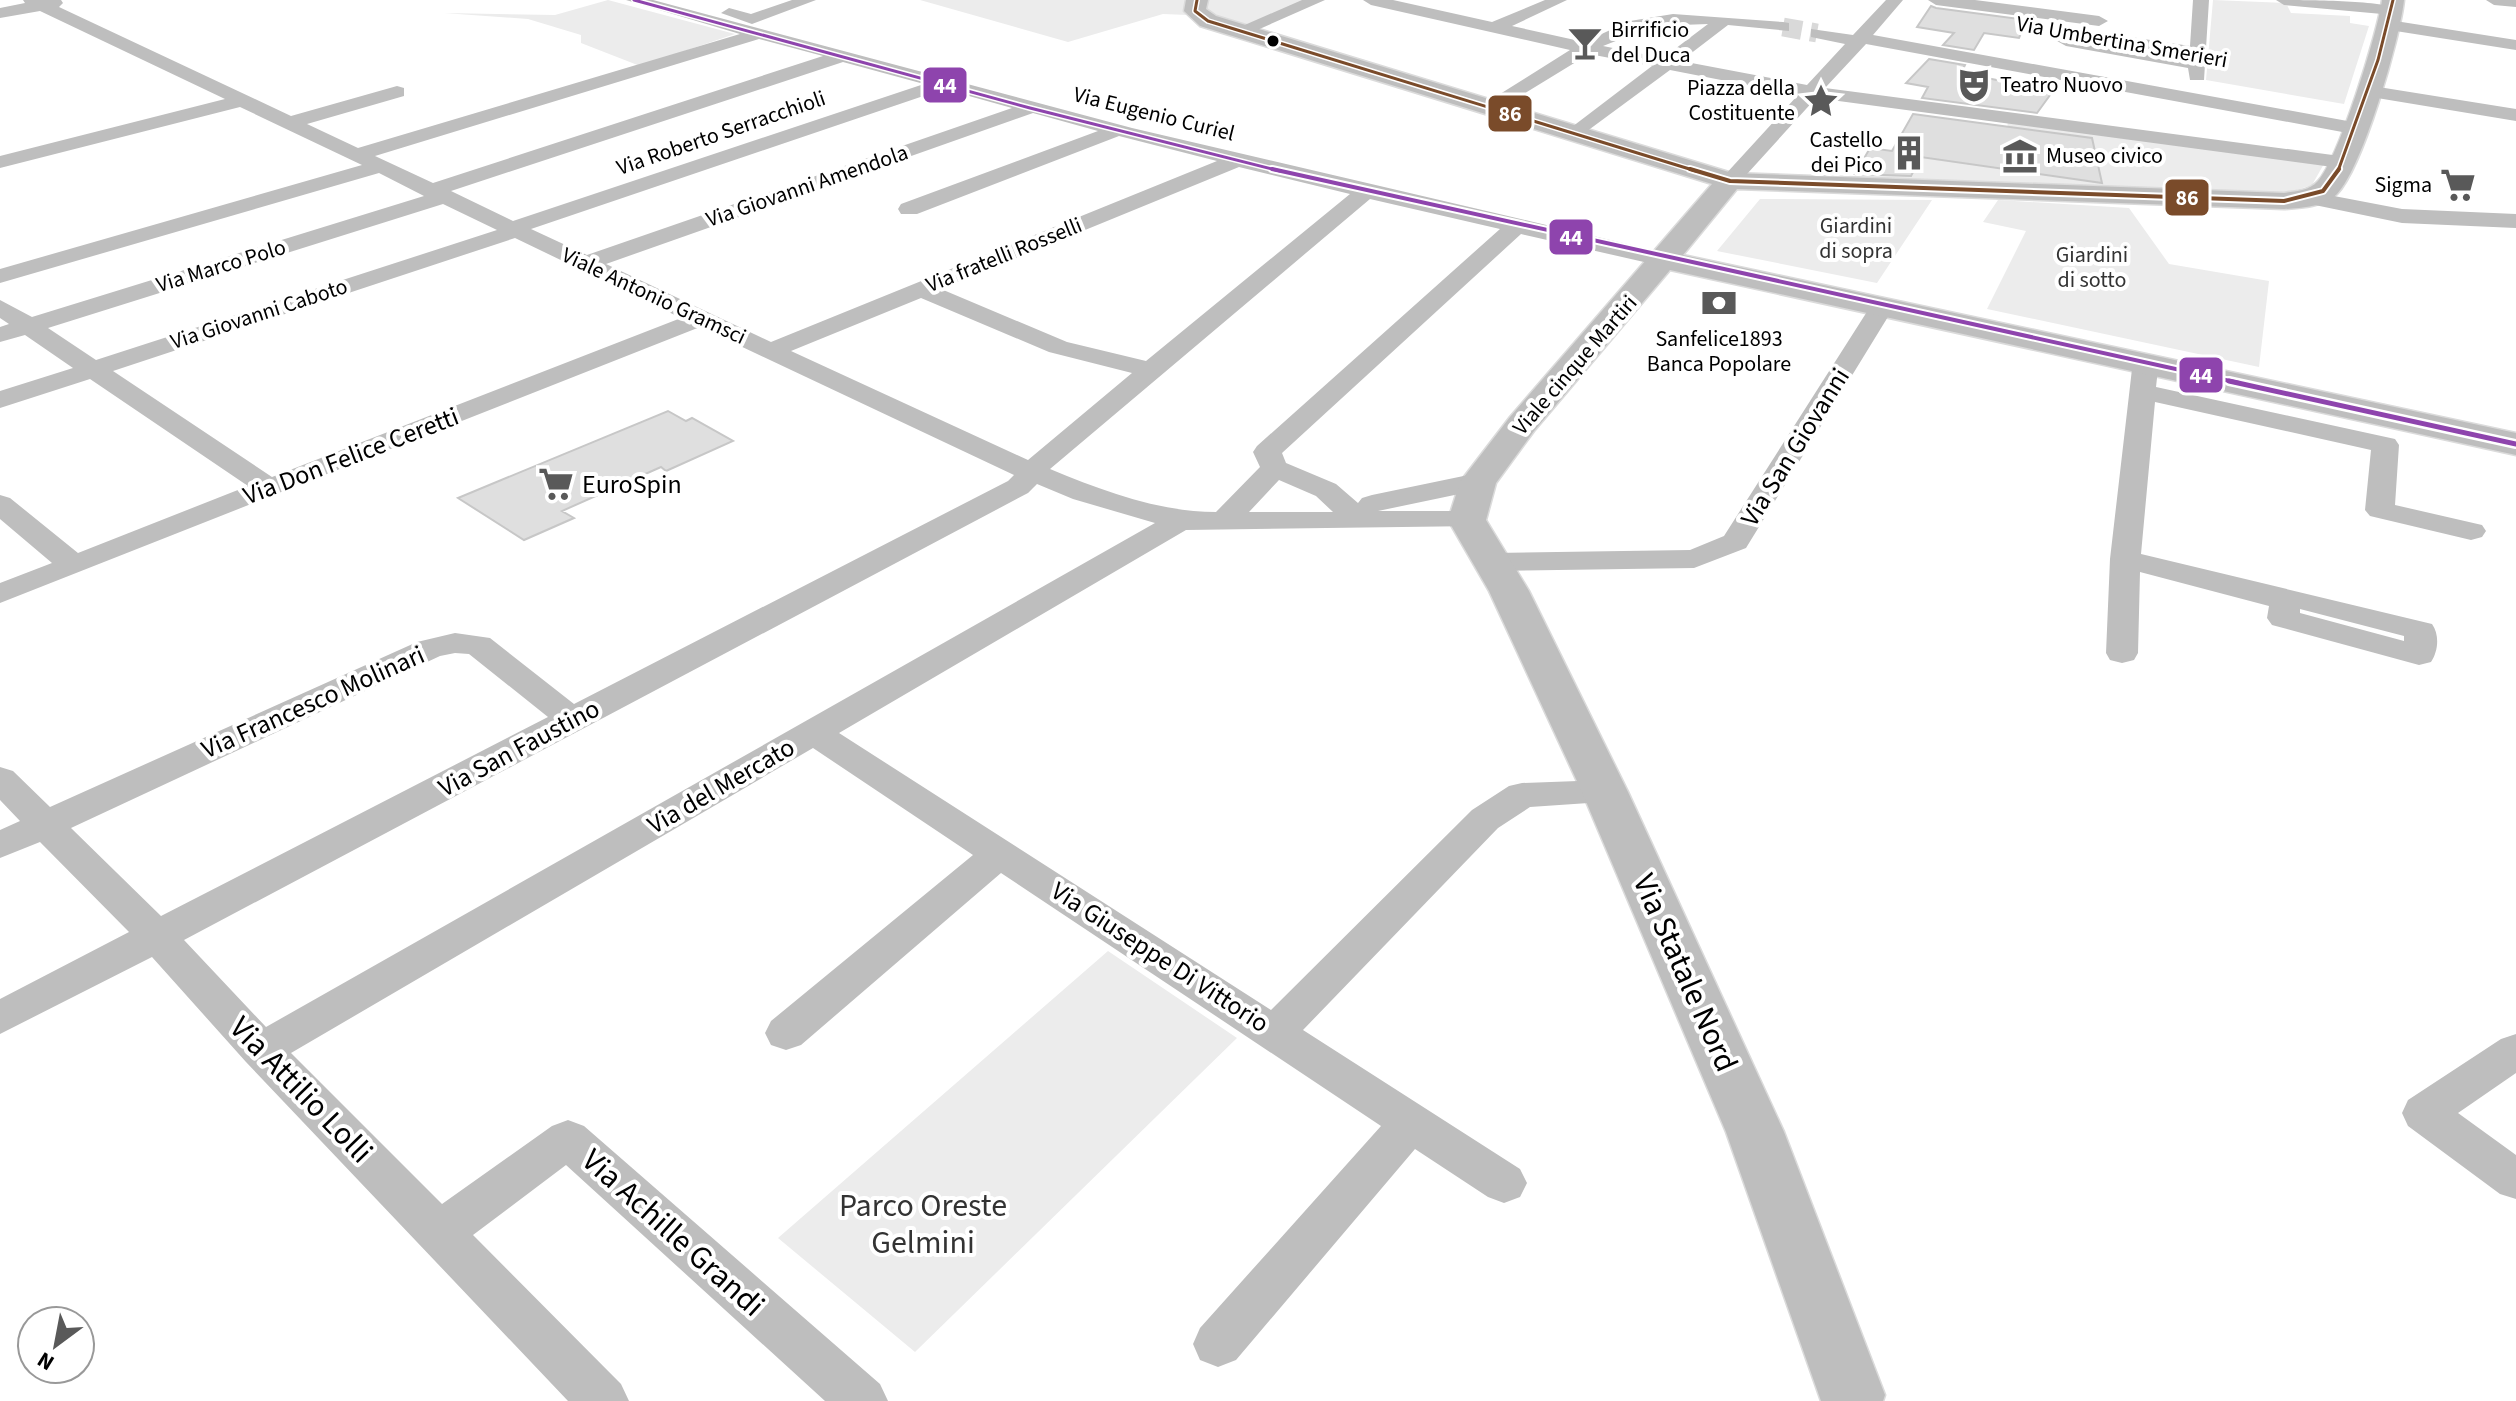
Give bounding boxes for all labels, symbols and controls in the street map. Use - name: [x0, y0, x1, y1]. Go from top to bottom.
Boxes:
- street label: Via Umbertina Smerieri: [2014, 8, 2230, 76]
- place label: Birrificio del Duca: [1611, 14, 1691, 71]
- bar icon: Birrificio del Duca: [1566, 24, 1604, 62]
- unlabelled marker: [1265, 33, 1281, 49]
- line badge: 44: [922, 66, 968, 104]
- theatre icon: Teatro Nuovo: [1955, 66, 1993, 104]
- place label: Teatro Nuovo: [2000, 69, 2123, 101]
- text: 44: [933, 70, 957, 102]
- place label: Piazza della Costituente: [1687, 72, 1795, 129]
- street label: Via Eugenio Curiel: [1070, 78, 1238, 150]
- street label: Via Roberto Serracchioli: [612, 82, 830, 184]
- place icon: Piazza della Costituente: [1802, 82, 1840, 120]
- line badge: 86: [1487, 94, 1533, 133]
- text: 86: [1498, 98, 1522, 130]
- place label: Castello dei Pico: [1809, 124, 1883, 181]
- building icon: Castello dei Pico: [1890, 134, 1928, 172]
- street label: Via Giovanni Amendola: [702, 136, 912, 236]
- museum icon: Museo civico: [2001, 137, 2039, 175]
- place label: Museo civico: [2046, 140, 2163, 172]
- supermarket icon: Sigma: [2439, 166, 2477, 204]
- place label: Sigma: [2374, 169, 2432, 201]
- line badge: 86: [2164, 178, 2210, 217]
- text: 86: [2175, 182, 2199, 214]
- street label: Via fratelli Rosselli: [921, 209, 1087, 301]
- park label: Giardini di sopra: [1819, 210, 1893, 267]
- line badge: 44: [1548, 218, 1594, 256]
- text: 44: [1559, 222, 1583, 254]
- street label: Via Marco Polo: [152, 231, 290, 301]
- street label: Viale Antonio Gramsci: [556, 239, 752, 353]
- park label: Giardini di sotto: [2056, 239, 2128, 296]
- street label: Via Giovanni Caboto: [166, 270, 352, 358]
- bank icon: Sanfelice1893 Banca Popolare: [1700, 284, 1738, 322]
- street label: Viale cinque Martiri: [1505, 288, 1645, 442]
- place label: Sanfelice1893 Banca Popolare: [1647, 323, 1791, 380]
- line badge: 44: [2178, 356, 2224, 394]
- text: 44: [2189, 360, 2213, 392]
- street label: Via San Giovanni: [1731, 361, 1859, 533]
- street label: Via Don Felice Ceretti: [238, 398, 464, 514]
- supermarket icon: EuroSpin: [537, 465, 575, 503]
- place label: EuroSpin: [582, 466, 682, 503]
- street label: Via Francesco Molinari: [196, 636, 430, 768]
- street label: Via San Faustino: [432, 690, 606, 806]
- street label: Via del Mercato: [640, 729, 802, 843]
- street label: Via Statale Nord: [1621, 867, 1749, 1079]
- street label: Via Giuseppe Di Vittorio: [1044, 873, 1276, 1041]
- street label: Via Attilio Lolli: [219, 1006, 383, 1174]
- street label: Via Achille Grandi: [571, 1138, 775, 1328]
- park label: Parco Oreste Gelmini: [839, 1183, 1007, 1266]
- north arrow: [16, 1305, 96, 1385]
- text: N: [31, 1344, 61, 1379]

